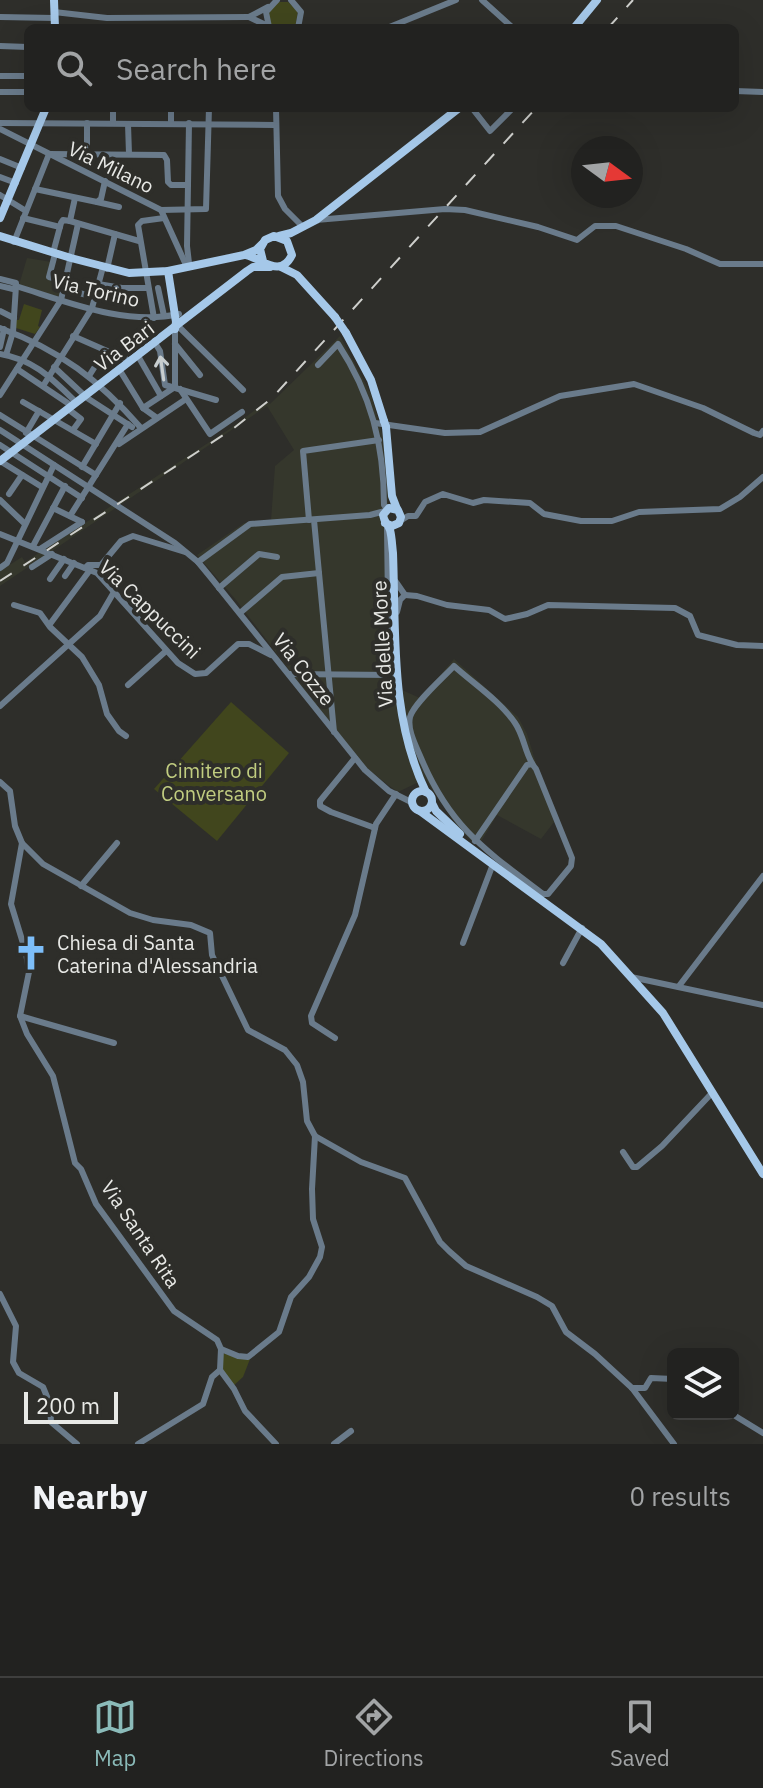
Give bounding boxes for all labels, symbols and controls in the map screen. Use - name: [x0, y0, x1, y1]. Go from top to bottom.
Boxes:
- search box: [24, 24, 739, 112]
- icon: search: [52, 46, 96, 90]
- text: Search here: [116, 49, 277, 88]
- street label: Via Milano: [64, 135, 158, 199]
- north arrow: [571, 136, 643, 208]
- street label: Via Torino: [50, 267, 142, 313]
- street label: Via Bari: [88, 315, 160, 377]
- one-way arrow: [154, 356, 169, 381]
- street label: Via Cappuccini: [93, 554, 207, 664]
- street label: Via delle More: [365, 580, 399, 708]
- street label: Via Cozze: [267, 627, 341, 711]
- park label: Cimitero di Conversano: [161, 757, 267, 807]
- place label: Chiesa di Santa Caterina d'Alessandria: [57, 929, 258, 979]
- church icon: Chiesa di Santa Caterina d'Alessandria: [12, 934, 50, 972]
- street label: Via Santa Rita: [95, 1175, 187, 1293]
- map controls: [667, 1348, 739, 1420]
- button: layers: [667, 1348, 739, 1420]
- scale bar: [24, 1388, 118, 1424]
- text: 200 m: [36, 1391, 100, 1420]
- text: Nearby: [32, 1474, 147, 1518]
- text: 0 results: [629, 1479, 731, 1513]
- tab: Map: [93, 1695, 137, 1772]
- tab: Directions: [324, 1695, 424, 1772]
- tab: Saved: [610, 1695, 670, 1772]

